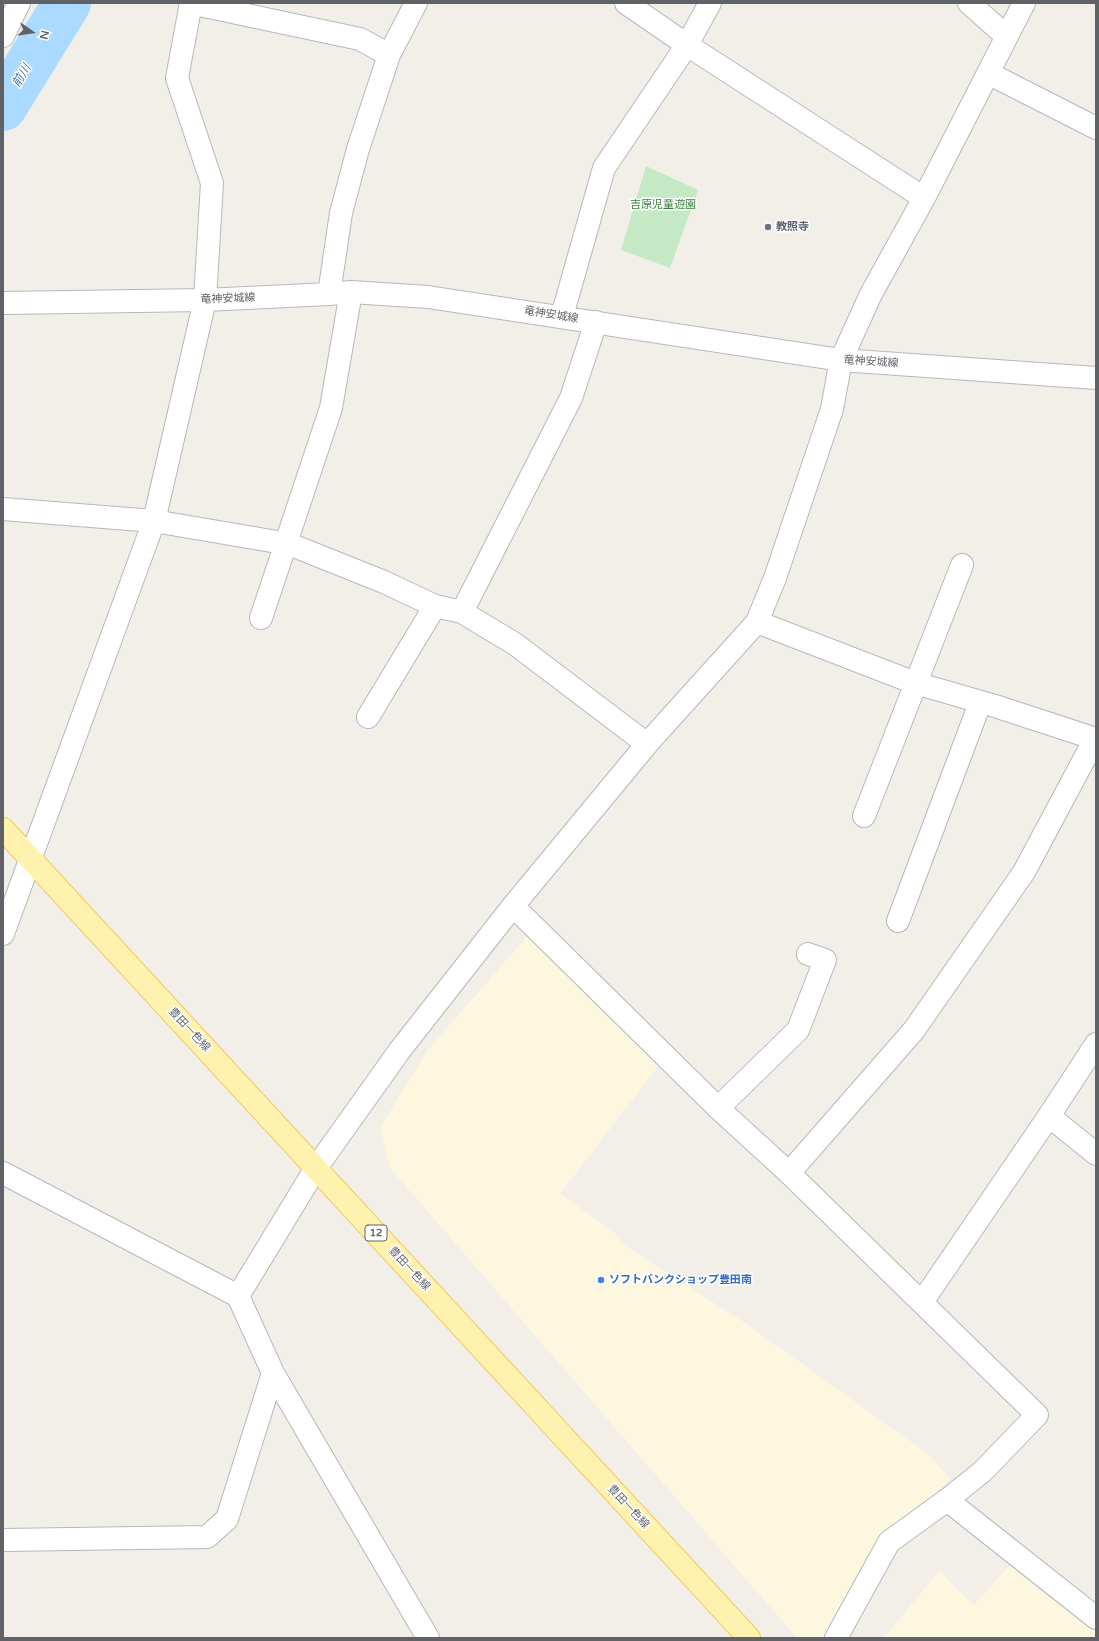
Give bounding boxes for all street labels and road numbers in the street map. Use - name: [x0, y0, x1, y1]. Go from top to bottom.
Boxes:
- street label: 竜神安城線: [200, 291, 256, 307]
- street label: 竜神安城線: [523, 304, 579, 326]
- street label: 竜神安城線: [843, 353, 899, 371]
- street label: 豊田一色線: [165, 1005, 213, 1055]
- road number: 12: [365, 1225, 387, 1241]
- street label: 豊田一色線: [385, 1244, 433, 1294]
- street label: 豊田一色線: [604, 1482, 652, 1532]

